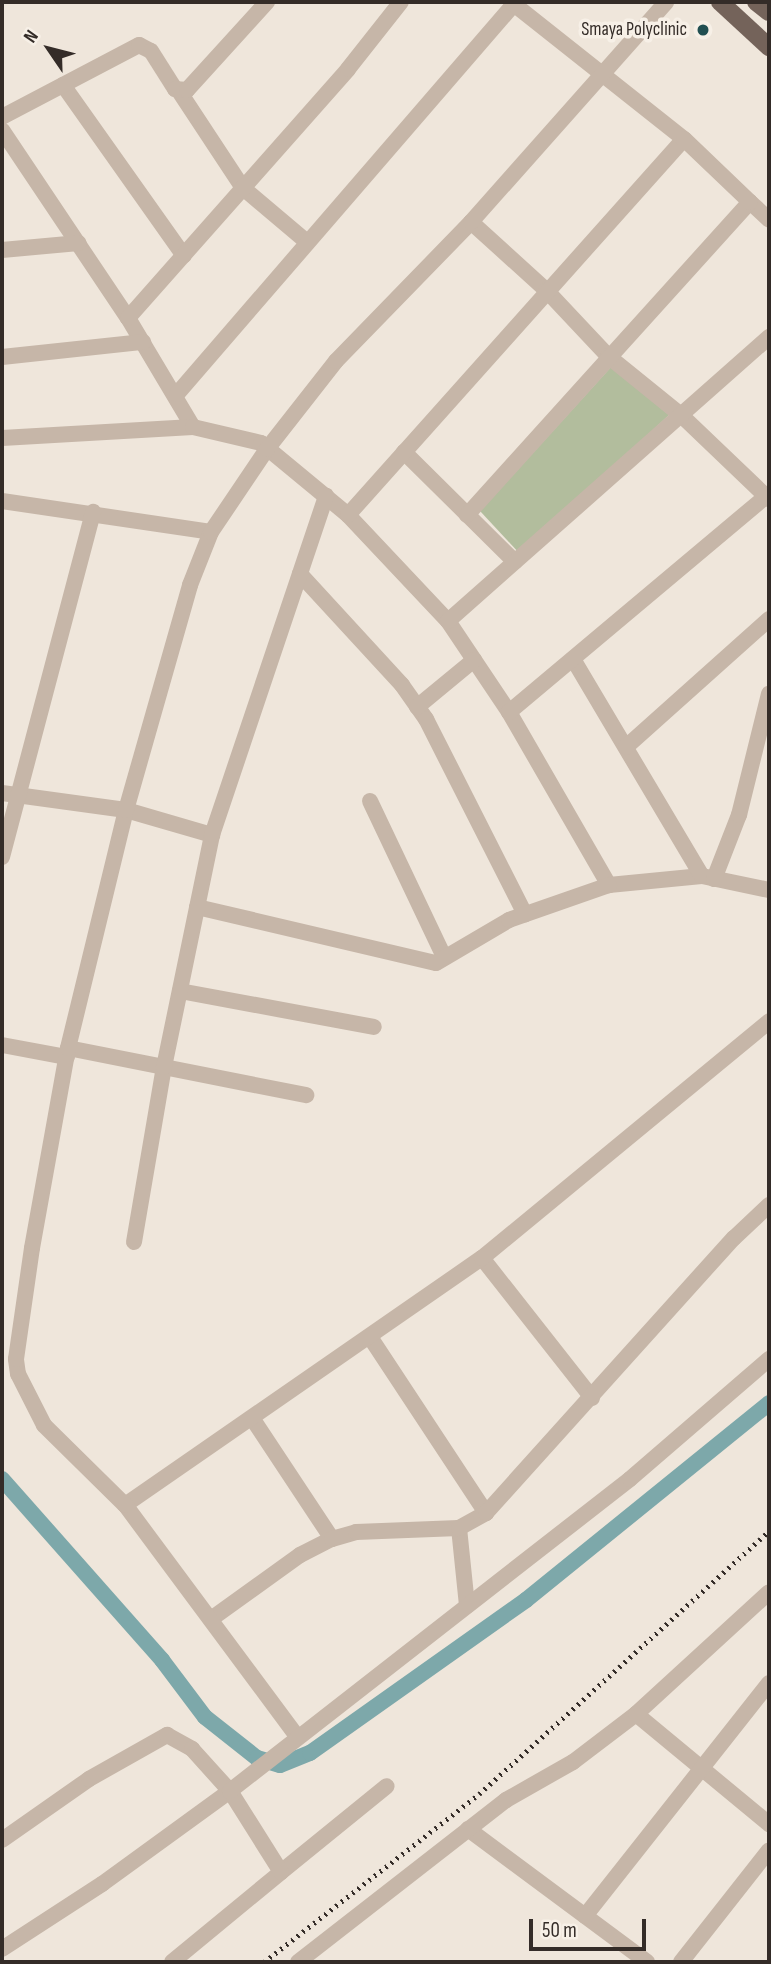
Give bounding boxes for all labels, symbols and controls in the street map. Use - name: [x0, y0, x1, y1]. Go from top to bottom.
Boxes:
- north arrow: [14, 14, 84, 84]
- place label: Smaya Polyclinic: [581, 19, 687, 41]
- marker: Smaya Polyclinic: [693, 20, 713, 40]
- text: N: [19, 26, 44, 47]
- scale bar: [533, 1904, 650, 1948]
- text: 50 m: [542, 1918, 577, 1943]

